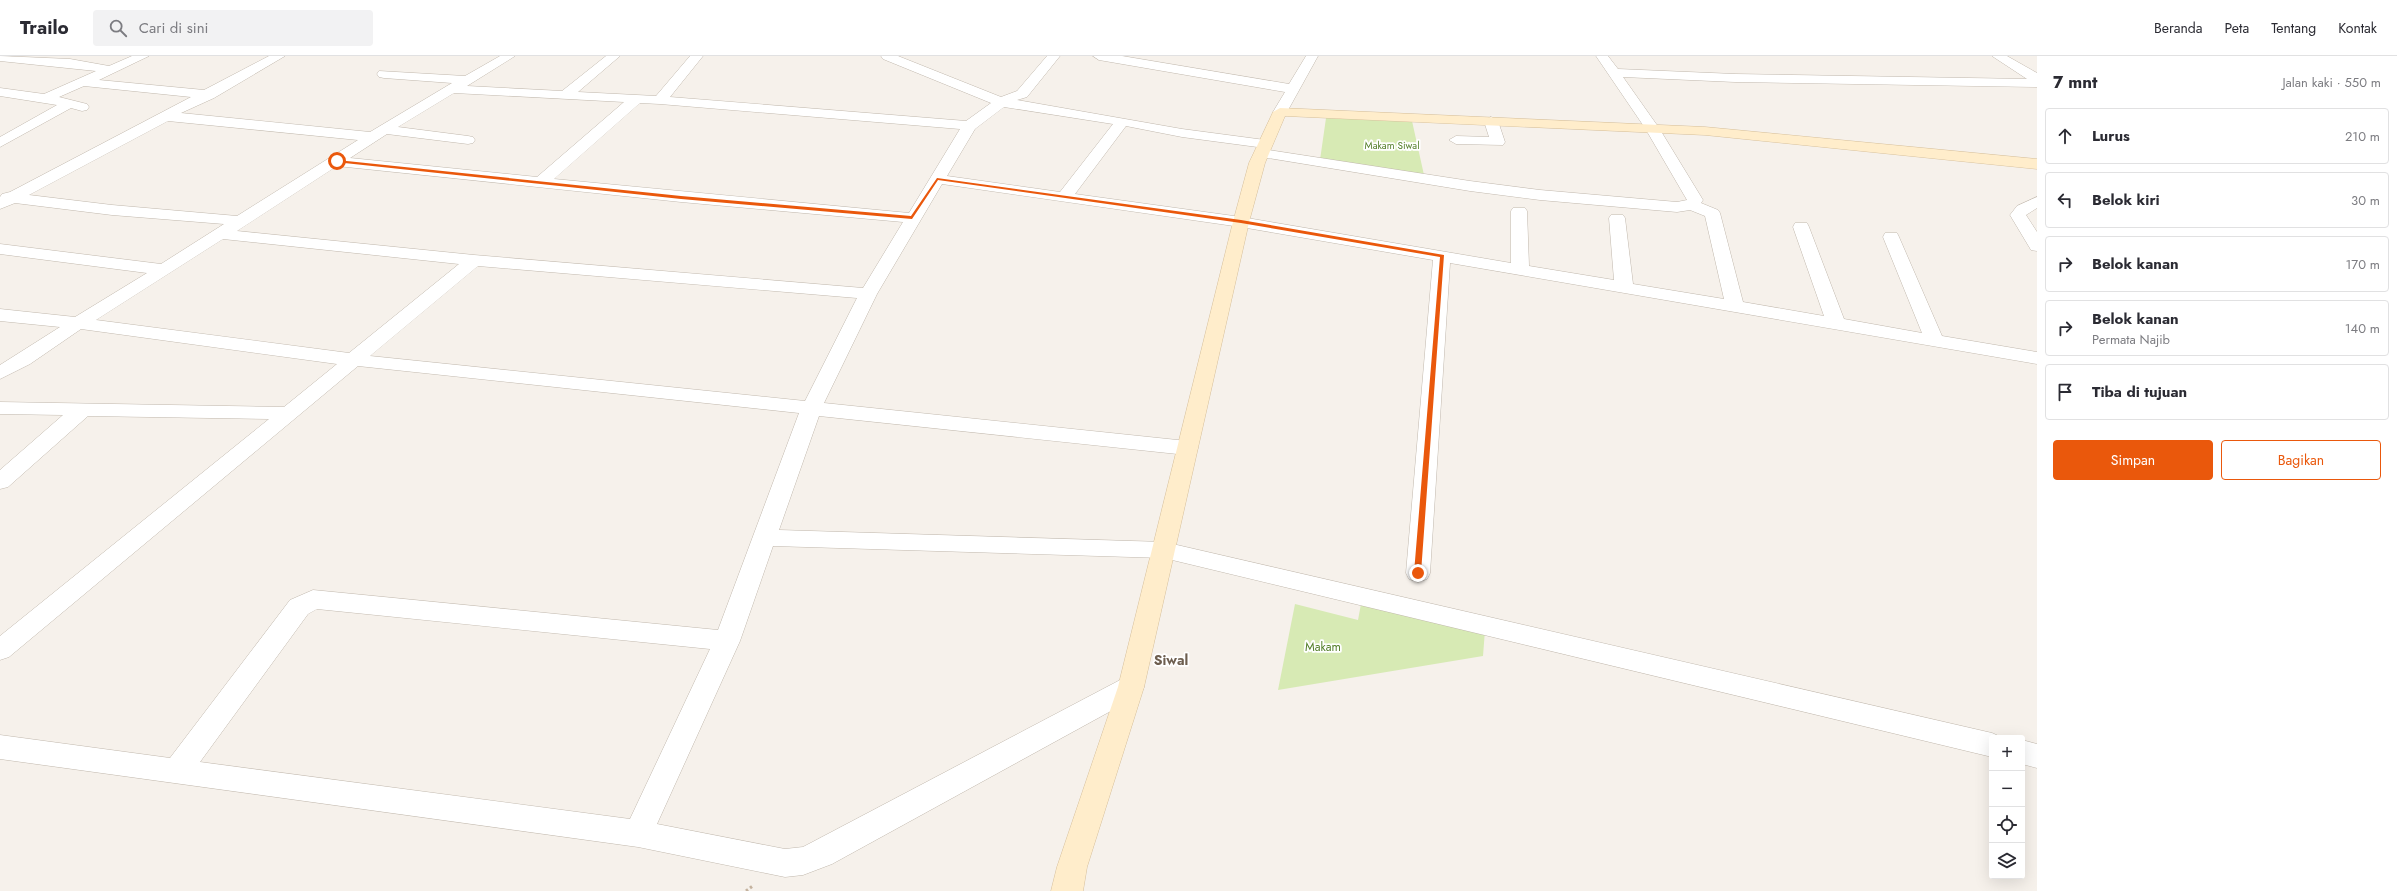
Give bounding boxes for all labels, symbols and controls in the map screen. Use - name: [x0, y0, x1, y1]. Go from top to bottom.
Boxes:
- search box: [93, 10, 373, 46]
- text: Trailo: [20, 14, 69, 41]
- icon: search: [107, 17, 129, 39]
- text: Cari di sini: [139, 17, 209, 39]
- text: Beranda: [2154, 18, 2203, 38]
- text: Peta: [2225, 18, 2249, 38]
- text: Tentang: [2271, 18, 2316, 38]
- text: Kontak: [2338, 18, 2377, 38]
- text: 7 mnt: [2053, 70, 2097, 94]
- text: Jalan kaki · 550 m: [2282, 73, 2381, 92]
- icon: ahead: [2054, 125, 2076, 147]
- text: Lurus: [2092, 125, 2130, 147]
- text: 210 m: [2345, 127, 2380, 146]
- park label: Makam Siwal: [1365, 138, 1419, 153]
- route start: [328, 152, 346, 170]
- icon: left: [2054, 189, 2076, 211]
- text: Belok kiri: [2092, 189, 2160, 211]
- text: 30 m: [2351, 191, 2380, 210]
- icon: right: [2054, 253, 2076, 275]
- text: Belok kanan: [2092, 253, 2179, 275]
- text: 170 m: [2345, 255, 2380, 274]
- text: Belok kanan: [2092, 308, 2179, 330]
- icon: right: [2054, 317, 2076, 339]
- text: 140 m: [2345, 319, 2380, 338]
- text: Permata Najib: [2092, 330, 2170, 349]
- icon: arrive: [2054, 381, 2076, 403]
- text: Tiba di tujuan: [2092, 381, 2187, 403]
- button: Simpan: [2053, 440, 2213, 480]
- button: Bagikan: [2221, 440, 2381, 480]
- route end: [1409, 564, 1427, 582]
- park label: Makam: [1305, 638, 1341, 656]
- district label: Siwal: [1154, 650, 1188, 670]
- map controls: [1989, 735, 2025, 879]
- button: +: [1989, 735, 2025, 771]
- button: −: [1989, 771, 2025, 807]
- button: locate: [1989, 807, 2025, 843]
- button: layers: [1989, 843, 2025, 879]

